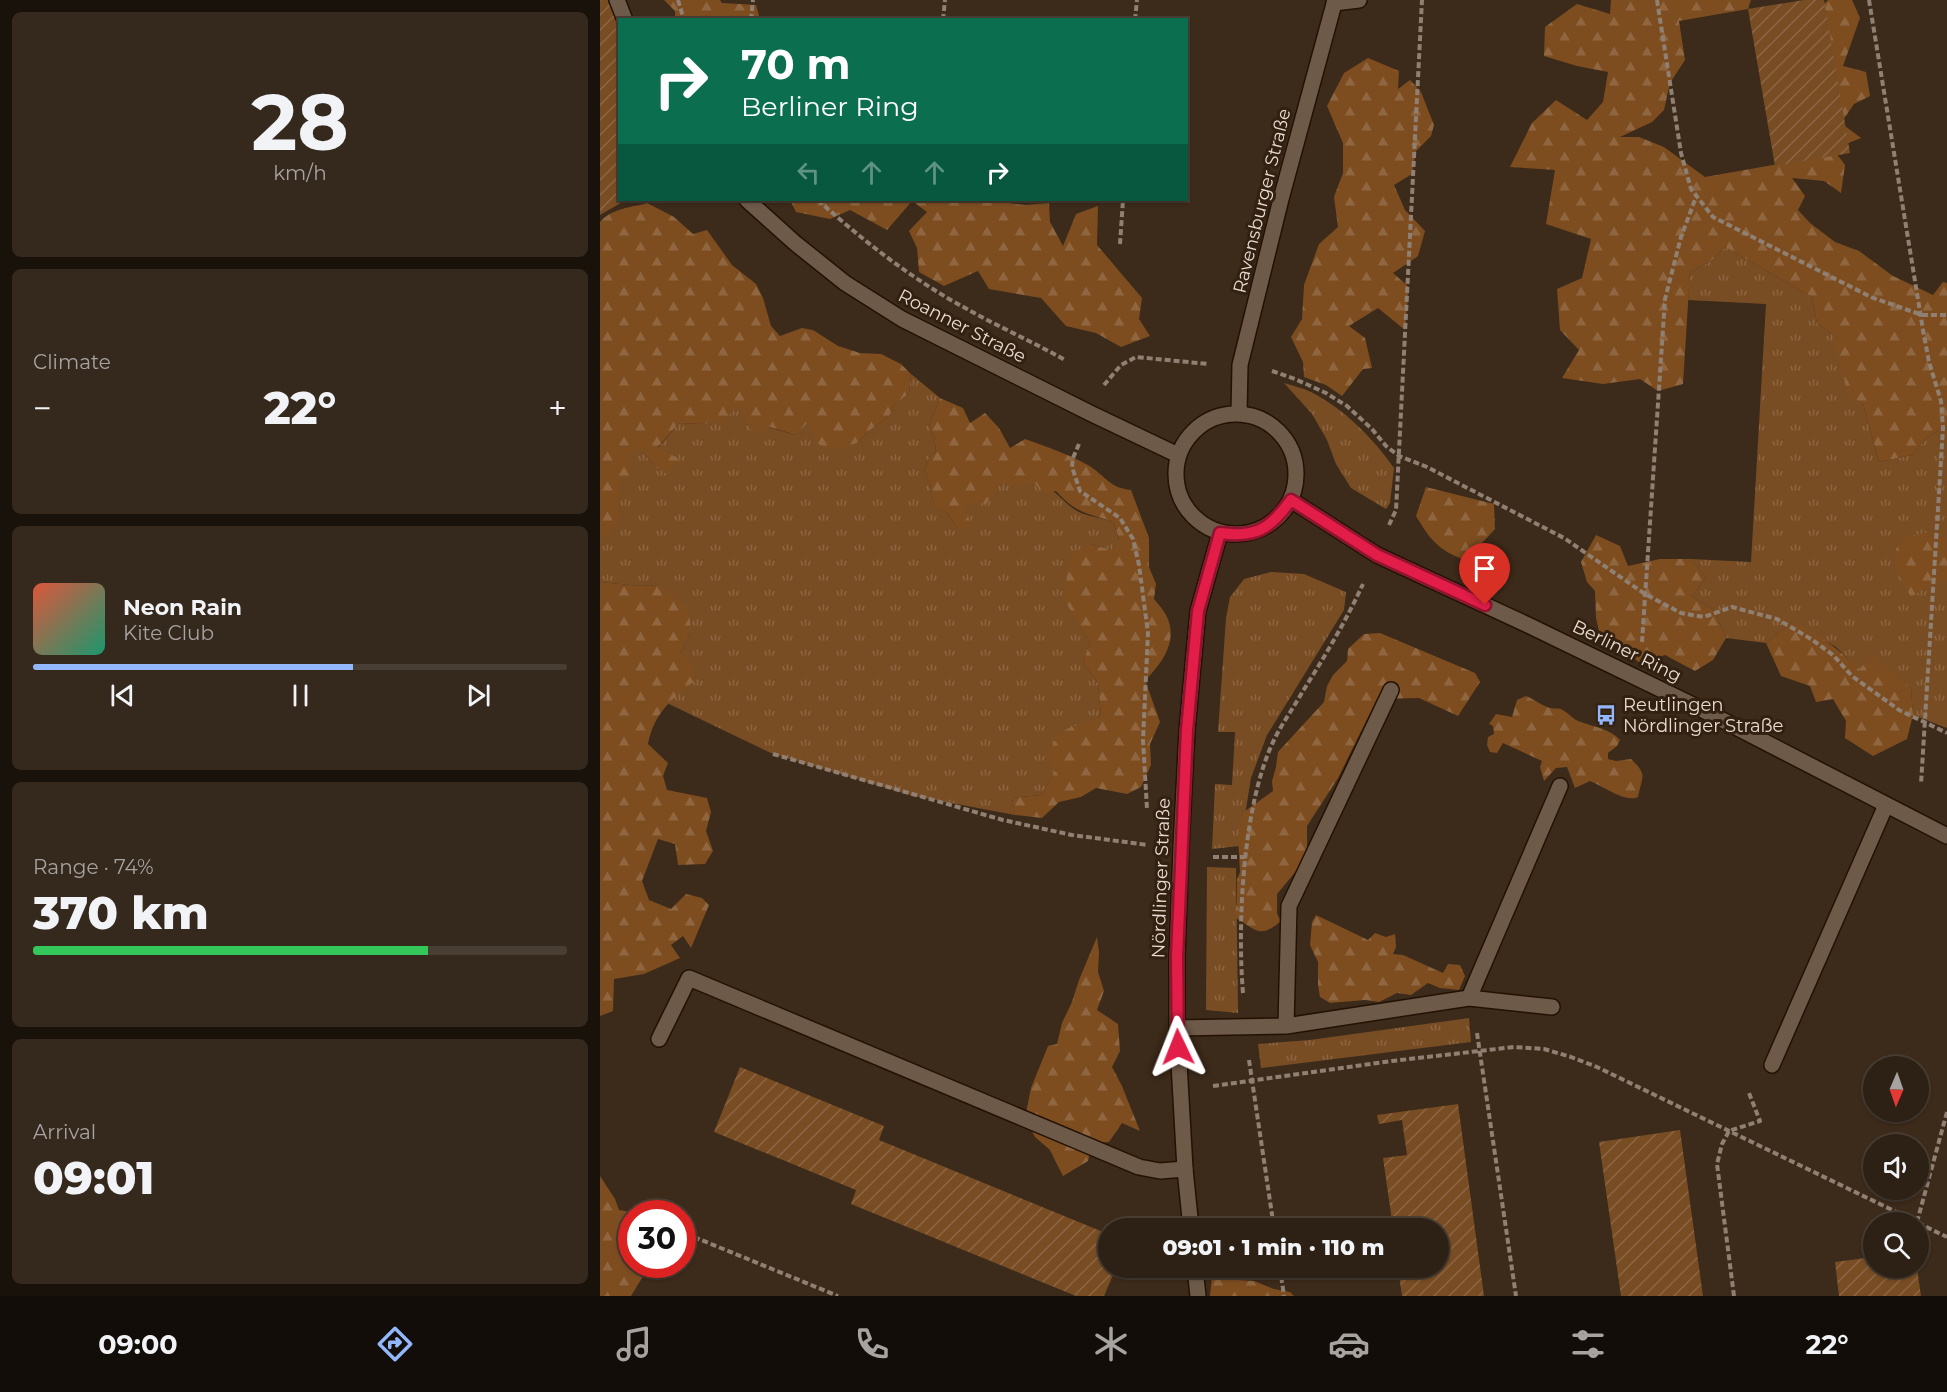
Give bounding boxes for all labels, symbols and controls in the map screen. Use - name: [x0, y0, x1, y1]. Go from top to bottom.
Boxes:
- text: 70 m: [741, 38, 851, 90]
- icon: right: [642, 42, 720, 120]
- text: 28: [251, 74, 349, 170]
- text: Berliner Ring: [741, 90, 919, 123]
- street label: Ravensburger Straße: [1228, 106, 1296, 296]
- icon: left: [792, 156, 825, 189]
- icon: ahead: [855, 156, 888, 189]
- icon: ahead: [918, 156, 951, 189]
- icon: right: [981, 156, 1014, 189]
- text: km/h: [273, 161, 327, 185]
- street label: Roanner Straße: [894, 284, 1030, 368]
- text: Climate: [33, 350, 111, 374]
- text: 22°: [264, 380, 336, 435]
- text: −: [33, 388, 52, 428]
- text: +: [548, 388, 567, 428]
- pin: [1459, 543, 1510, 605]
- icon: arrive: [1468, 552, 1501, 585]
- text: Neon Rain: [123, 594, 242, 621]
- street label: Berliner Ring: [1569, 615, 1685, 687]
- text: Kite Club: [123, 621, 214, 645]
- icon: previous: [106, 679, 139, 712]
- icon: pause: [284, 679, 317, 712]
- icon: next: [462, 679, 495, 712]
- place label: Reutlingen Nördlinger Straße: [1623, 694, 1784, 737]
- bus stop icon: Reutlingen Nördlinger Straße: [1594, 703, 1618, 727]
- street label: Nördlinger Straße: [1147, 797, 1175, 959]
- text: Range · 74%: [33, 855, 154, 879]
- text: 370 km: [33, 885, 209, 940]
- position arrow: [1146, 1015, 1210, 1079]
- north arrow: [1863, 1056, 1929, 1122]
- map controls: [1863, 1056, 1929, 1278]
- text: Arrival: [33, 1120, 96, 1144]
- button: sound: [1863, 1134, 1929, 1200]
- text: 09:01: [33, 1150, 155, 1205]
- speed limit sign: 30: [618, 1200, 696, 1278]
- button: search: [1863, 1212, 1929, 1278]
- text: 09:01 · 1 min · 110 m: [1162, 1234, 1385, 1261]
- icon: directions: [374, 1323, 416, 1365]
- icon: music: [613, 1323, 655, 1365]
- icon: phone: [851, 1323, 893, 1365]
- icon: climate: [1090, 1323, 1132, 1365]
- icon: car: [1328, 1323, 1370, 1365]
- icon: filters: [1567, 1323, 1609, 1365]
- text: 09:00: [98, 1328, 178, 1361]
- text: 22°: [1806, 1328, 1849, 1361]

